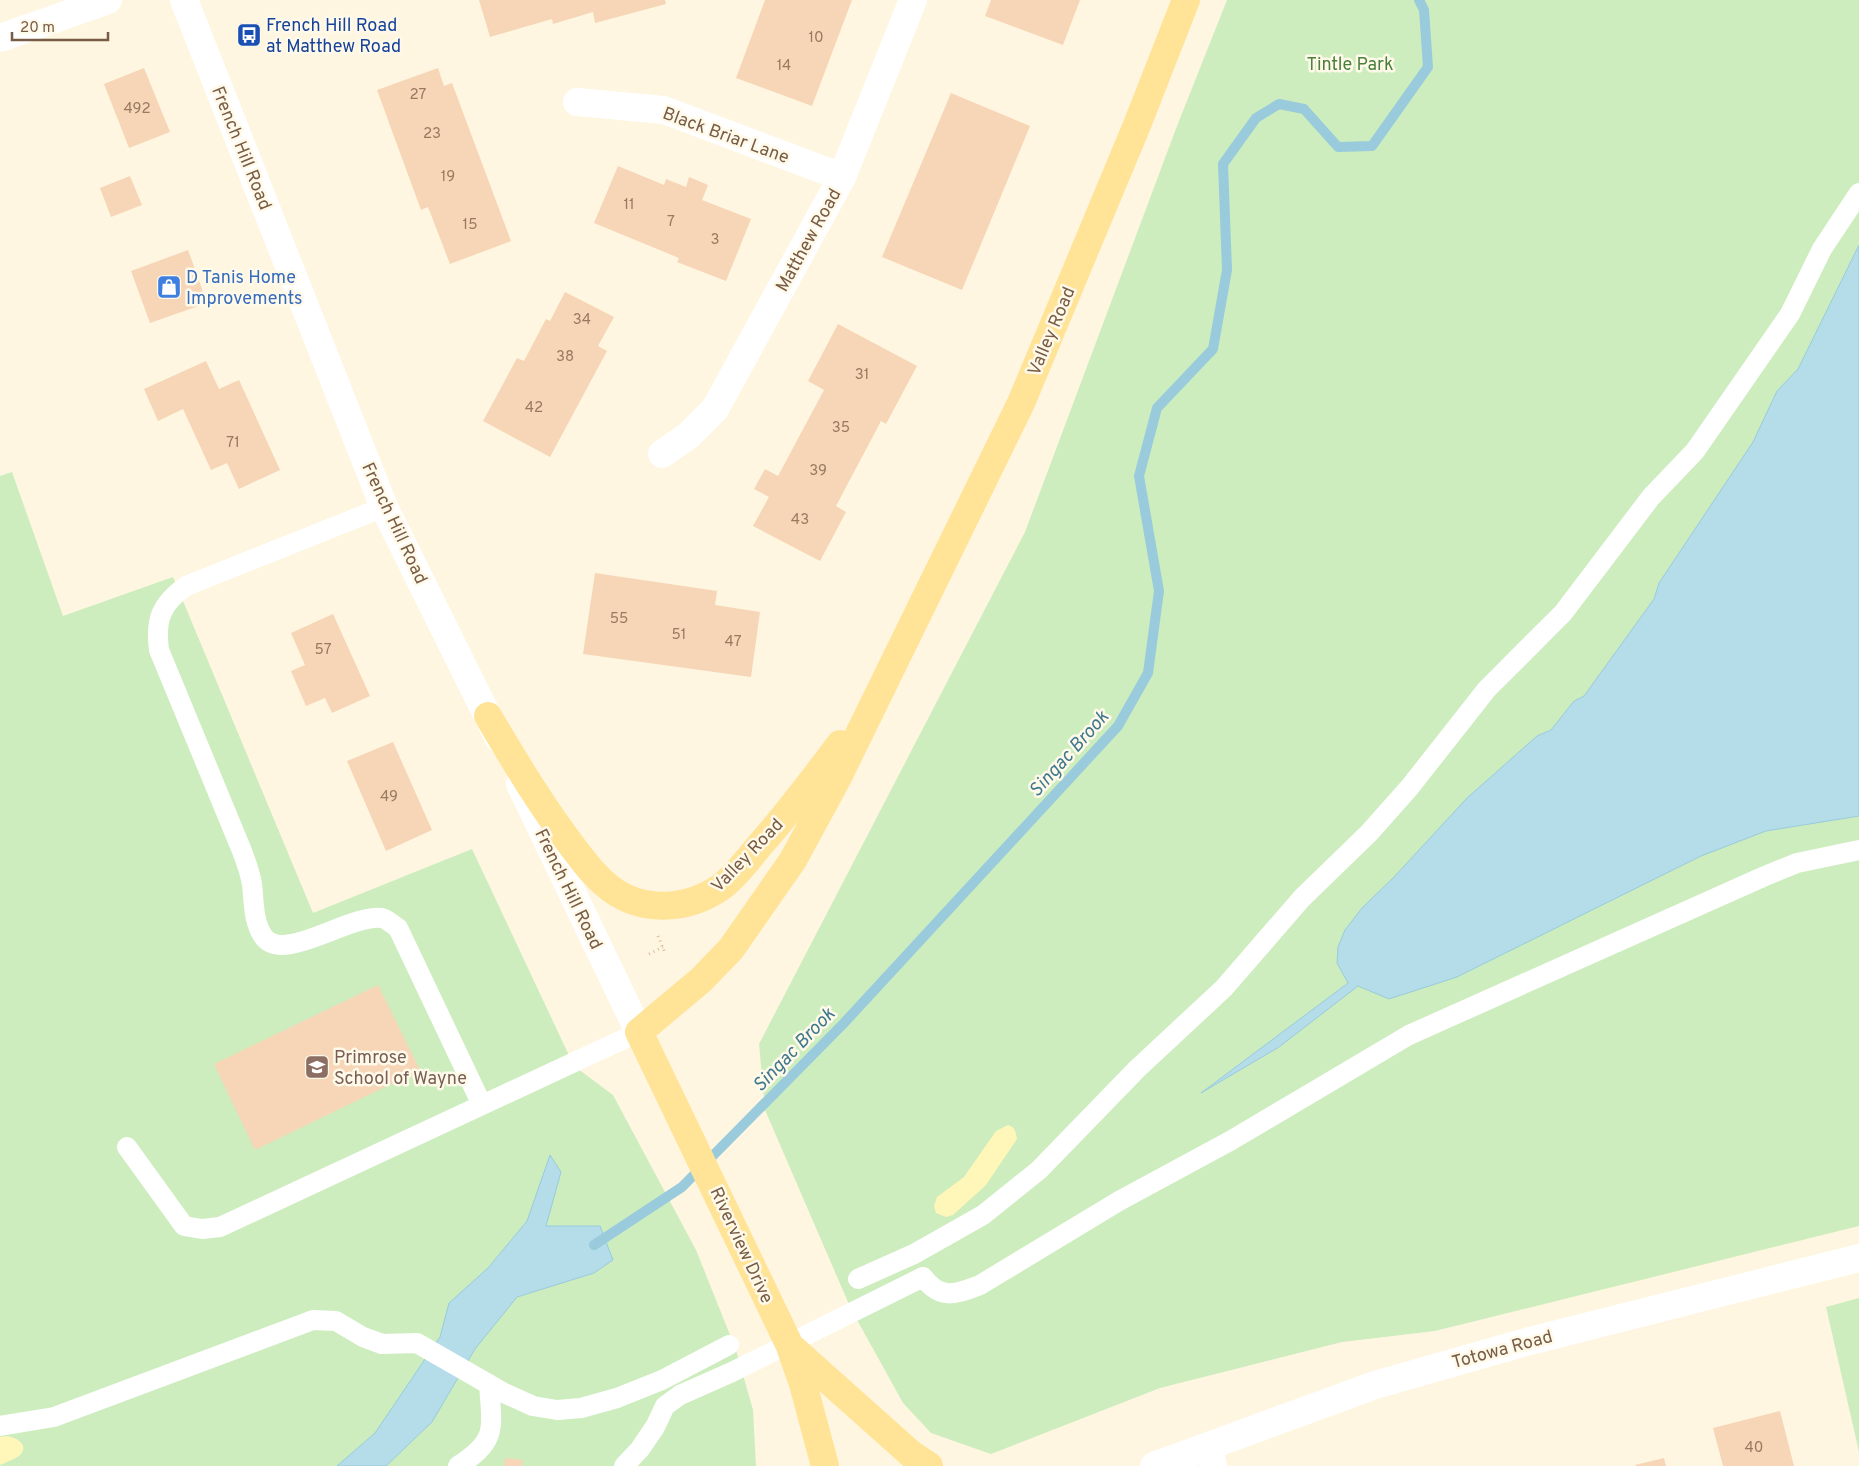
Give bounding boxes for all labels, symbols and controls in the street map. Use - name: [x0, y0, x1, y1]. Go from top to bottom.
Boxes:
- scale bar: [12, 10, 109, 42]
- place label: French Hill Road at Matthew Road: [266, 15, 401, 59]
- text: 20 m: [20, 19, 55, 38]
- bus stop icon: French Hill Road at Matthew Road: [236, 22, 262, 48]
- house number: 10: [808, 29, 824, 48]
- park label: Tintle Park: [1306, 54, 1394, 77]
- house number: 14: [777, 57, 791, 76]
- street label: French Hill Road: [205, 83, 276, 214]
- house number: 27: [410, 86, 427, 105]
- house number: 492: [123, 100, 151, 119]
- street label: Black Briar Lane: [659, 103, 792, 170]
- house number: 23: [423, 125, 441, 144]
- house number: 19: [441, 168, 455, 187]
- street label: Matthew Road: [771, 185, 847, 297]
- house number: 11: [623, 196, 635, 215]
- house number: 7: [667, 213, 675, 232]
- house number: 15: [463, 216, 477, 235]
- house number: 3: [710, 231, 720, 250]
- place label: D Tanis Home Improvements: [186, 267, 302, 311]
- shop icon: D Tanis Home Improvements: [156, 274, 182, 300]
- street label: Valley Road: [1023, 284, 1081, 379]
- house number: 34: [573, 311, 591, 330]
- house number: 38: [556, 348, 574, 367]
- house number: 31: [855, 366, 869, 385]
- house number: 42: [525, 399, 543, 418]
- house number: 35: [832, 419, 850, 438]
- house number: 71: [226, 434, 240, 453]
- street label: French Hill Road: [355, 459, 432, 588]
- house number: 39: [809, 462, 827, 481]
- house number: 43: [791, 511, 809, 530]
- house number: 55: [610, 610, 628, 629]
- house number: 51: [672, 626, 686, 645]
- house number: 47: [725, 633, 742, 652]
- house number: 57: [315, 641, 332, 660]
- water label: Singac Brook: [1024, 706, 1115, 803]
- house number: 49: [380, 788, 398, 807]
- street label: Valley Road: [707, 814, 789, 898]
- street label: French Hill Road: [528, 826, 607, 954]
- water label: Singac Brook: [748, 1003, 841, 1098]
- place label: Primrose School of Wayne: [334, 1047, 467, 1091]
- school or university icon: Primrose School of Wayne: [304, 1054, 330, 1080]
- street label: Riverview Drive: [704, 1184, 778, 1307]
- street label: Totowa Road: [1450, 1326, 1555, 1375]
- house number: 40: [1745, 1439, 1763, 1458]

